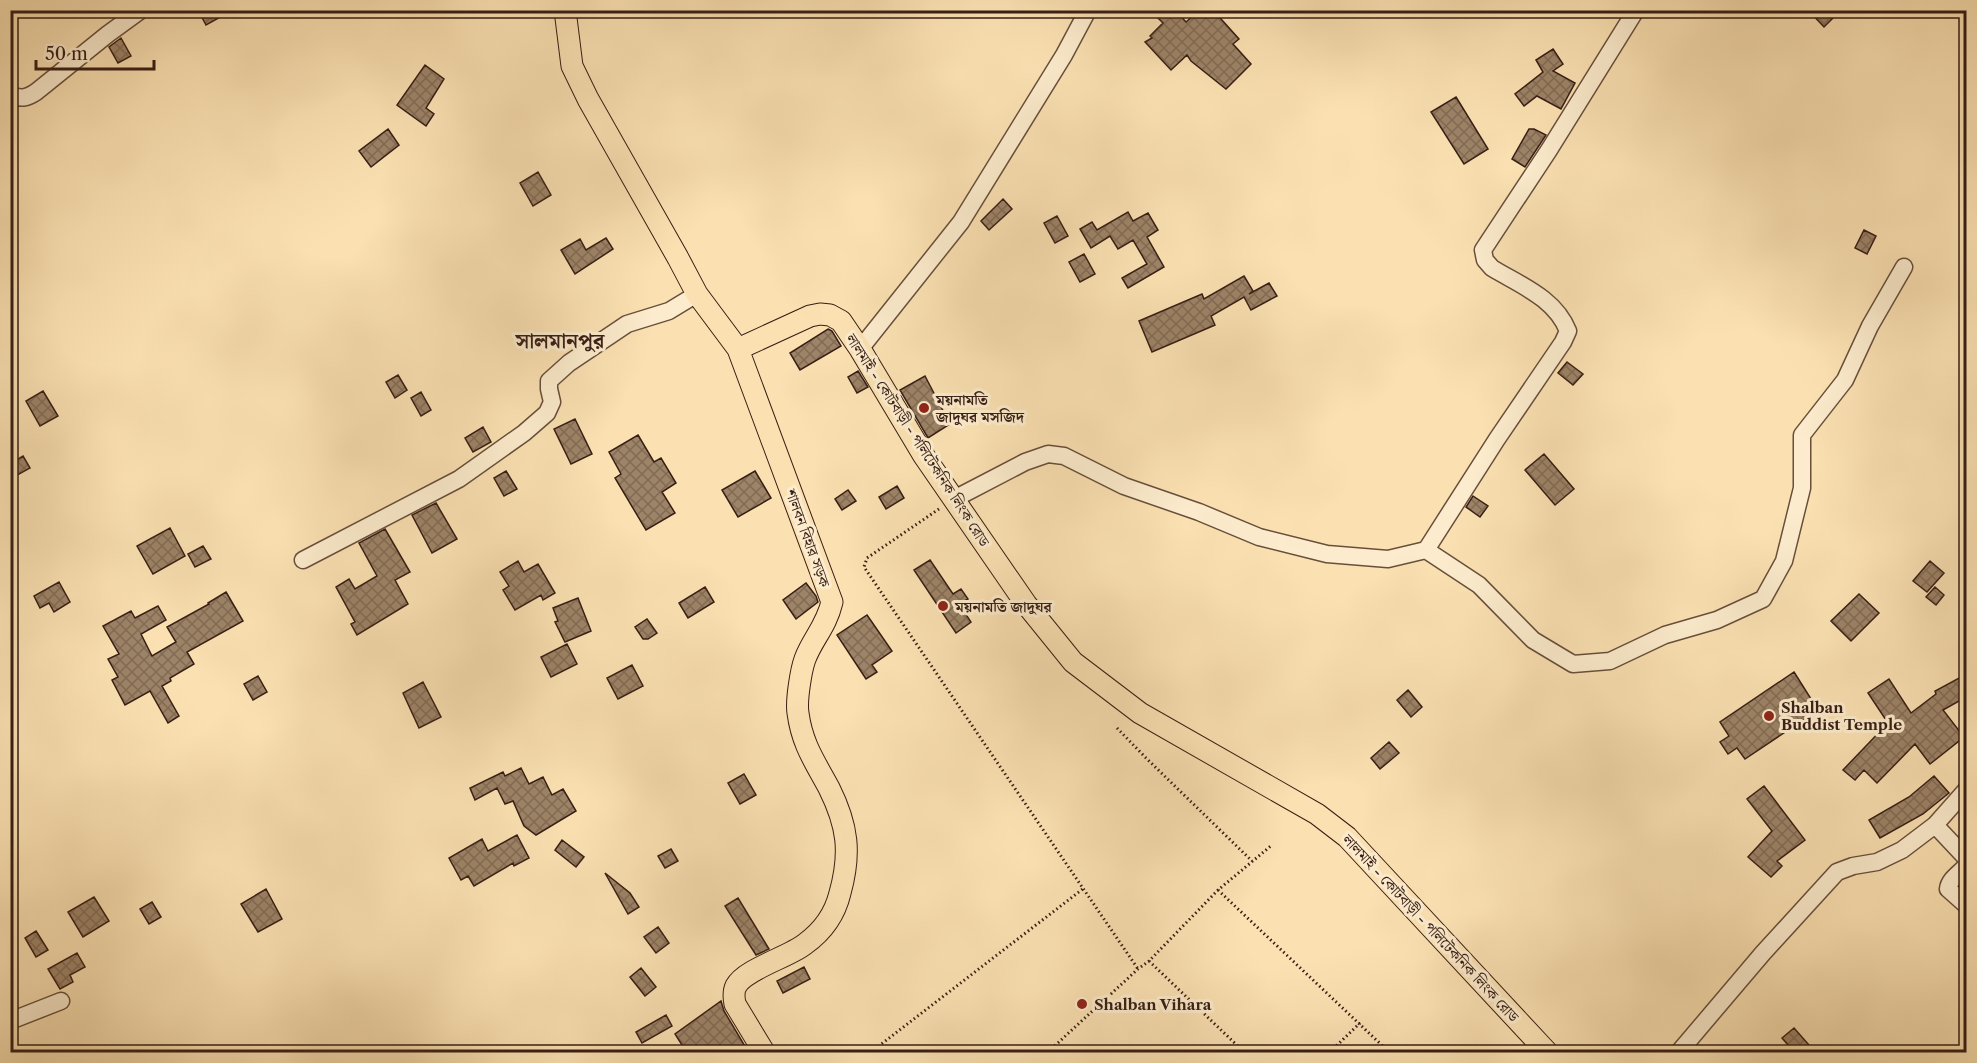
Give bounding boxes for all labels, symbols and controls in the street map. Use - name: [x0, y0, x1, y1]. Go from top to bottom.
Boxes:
- scale bar: [36, 33, 154, 71]
- text: 50 m: [45, 43, 88, 65]
- district label: সালমানপুর: [515, 328, 606, 353]
- street label: লালমাই - কোটবাড়ী - পলিটেকনিক লিংক রোড: [842, 329, 994, 550]
- place label: ময়নামতি জাদুঘর মসজিদ: [935, 390, 1025, 426]
- marker: ময়নামতি জাদুঘর মসজিদ: [917, 401, 931, 415]
- street label: শালবন বিহার সড়ক: [781, 485, 835, 590]
- place label: ময়নামতি জাদুঘর: [954, 597, 1052, 616]
- marker: ময়নামতি জাদুঘর: [936, 599, 950, 613]
- place label: Shalban Buddist Temple: [1781, 698, 1902, 734]
- marker: Shalban Buddist Temple: [1762, 709, 1776, 723]
- street label: লালমাই - কোটবাড়ী - পলিটেকনিক লিংক রোড: [1338, 830, 1524, 1026]
- place label: Shalban Vihara: [1094, 995, 1212, 1014]
- marker: Shalban Vihara: [1075, 997, 1089, 1011]

